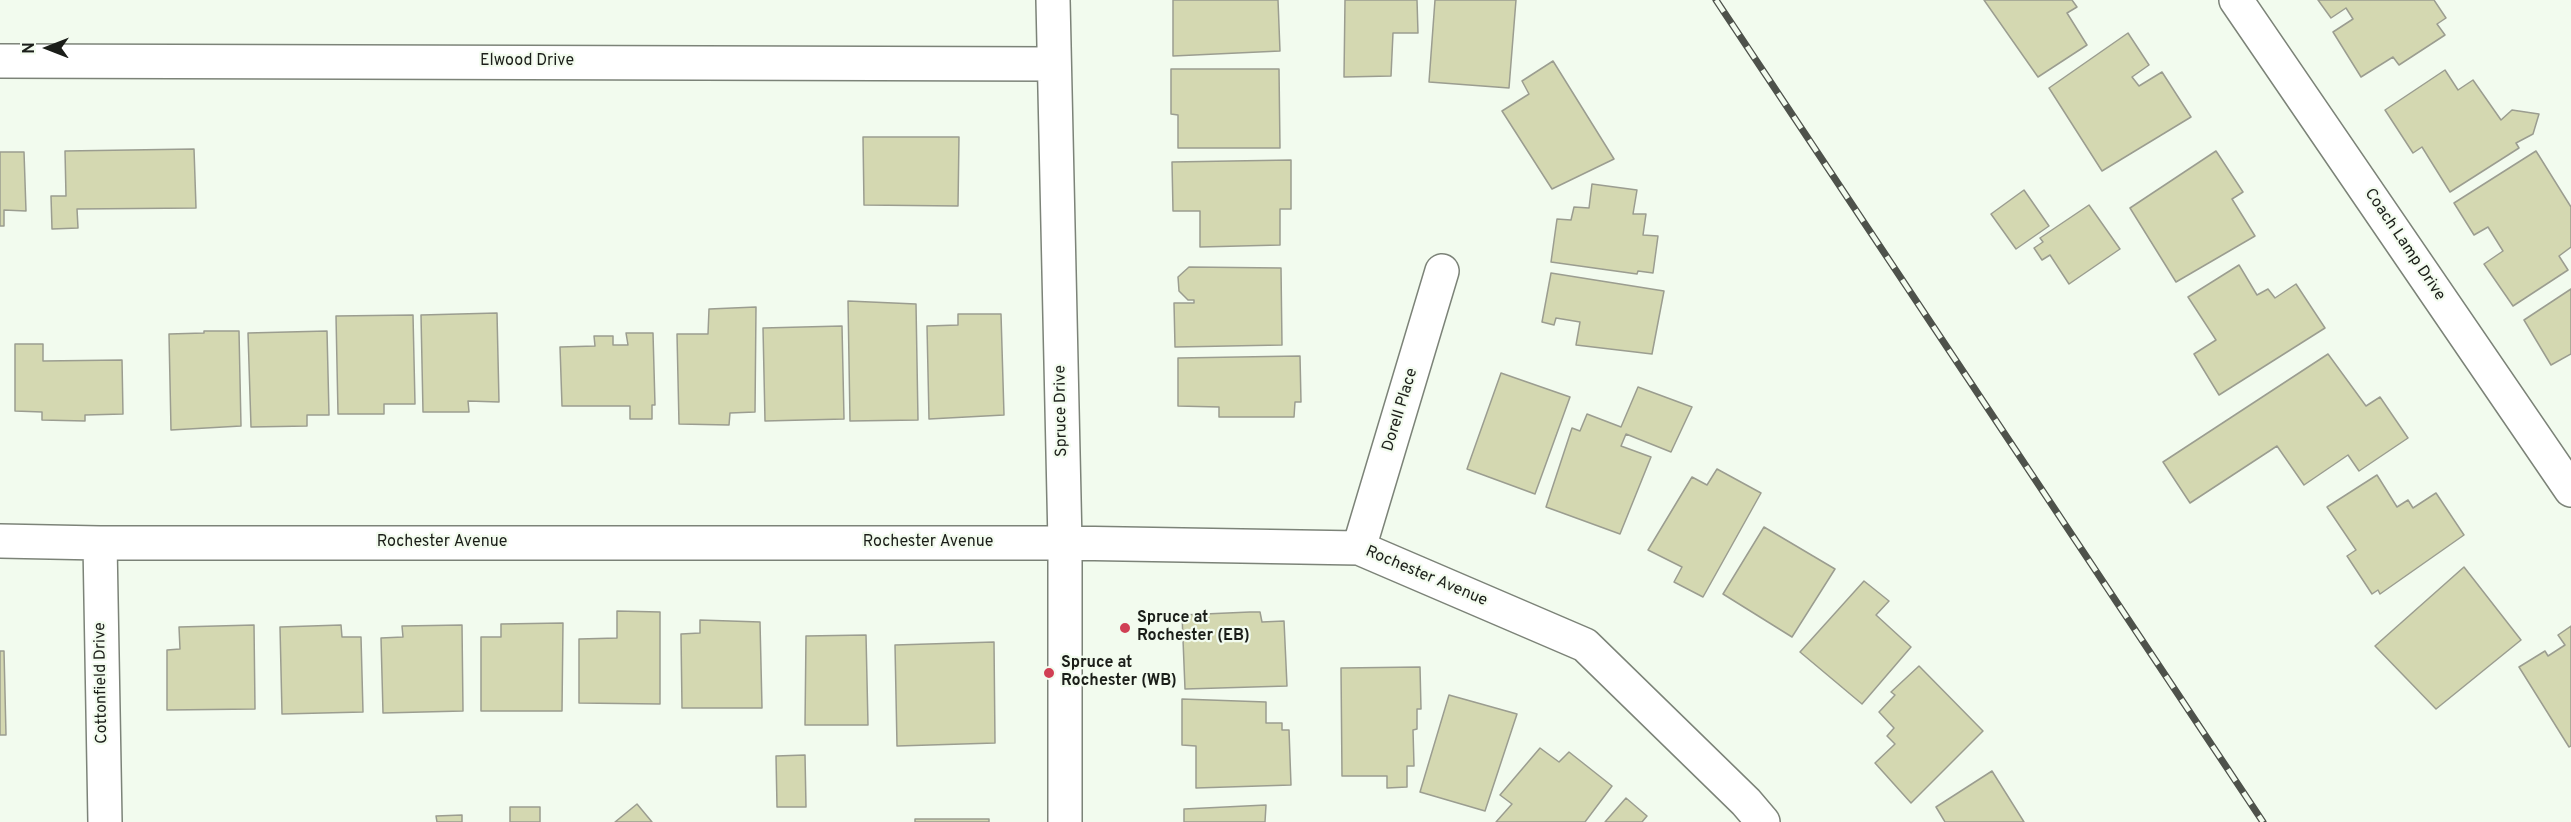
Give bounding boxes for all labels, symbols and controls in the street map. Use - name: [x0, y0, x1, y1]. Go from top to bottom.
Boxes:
- north arrow: [18, 18, 78, 78]
- text: N: [20, 42, 40, 54]
- street label: Elwood Drive: [480, 52, 574, 72]
- street label: Coach Lamp Drive: [2359, 185, 2449, 305]
- street label: Spruce Drive: [1052, 365, 1072, 457]
- street label: Dorell Place: [1379, 366, 1423, 454]
- street label: Rochester Avenue: [377, 533, 507, 553]
- street label: Rochester Avenue: [863, 533, 993, 553]
- street label: Rochester Avenue: [1362, 543, 1490, 611]
- place label: Spruce at Rochester (EB): [1137, 609, 1250, 647]
- marker: Spruce at Rochester (EB): [1118, 621, 1132, 635]
- street label: Cottonfield Drive: [91, 622, 113, 744]
- place label: Spruce at Rochester (WB): [1061, 654, 1177, 692]
- marker: Spruce at Rochester (WB): [1042, 666, 1056, 680]

